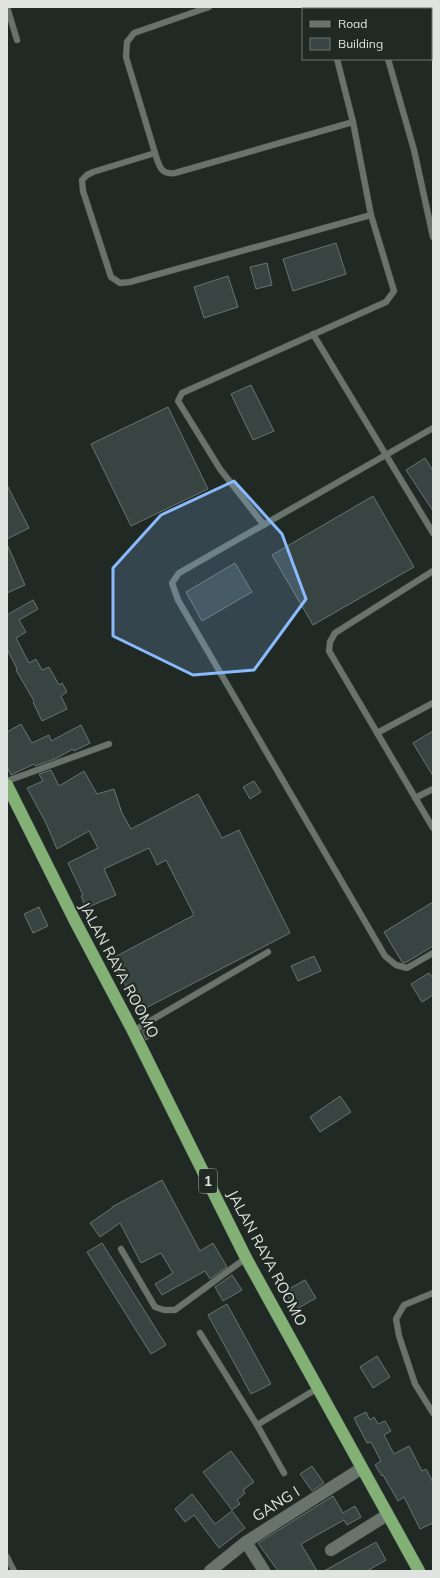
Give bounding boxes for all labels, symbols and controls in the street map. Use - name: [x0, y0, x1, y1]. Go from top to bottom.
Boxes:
- legend: [302, 8, 432, 60]
- text: Road: [338, 16, 367, 31]
- text: Building: [338, 36, 383, 51]
- street label: JALAN RAYA ROOMO: [76, 899, 163, 1041]
- road number: 1: [199, 1169, 217, 1193]
- street label: JALAN RAYA ROOMO: [224, 1187, 311, 1329]
- street label: GANG I: [249, 1482, 303, 1525]

